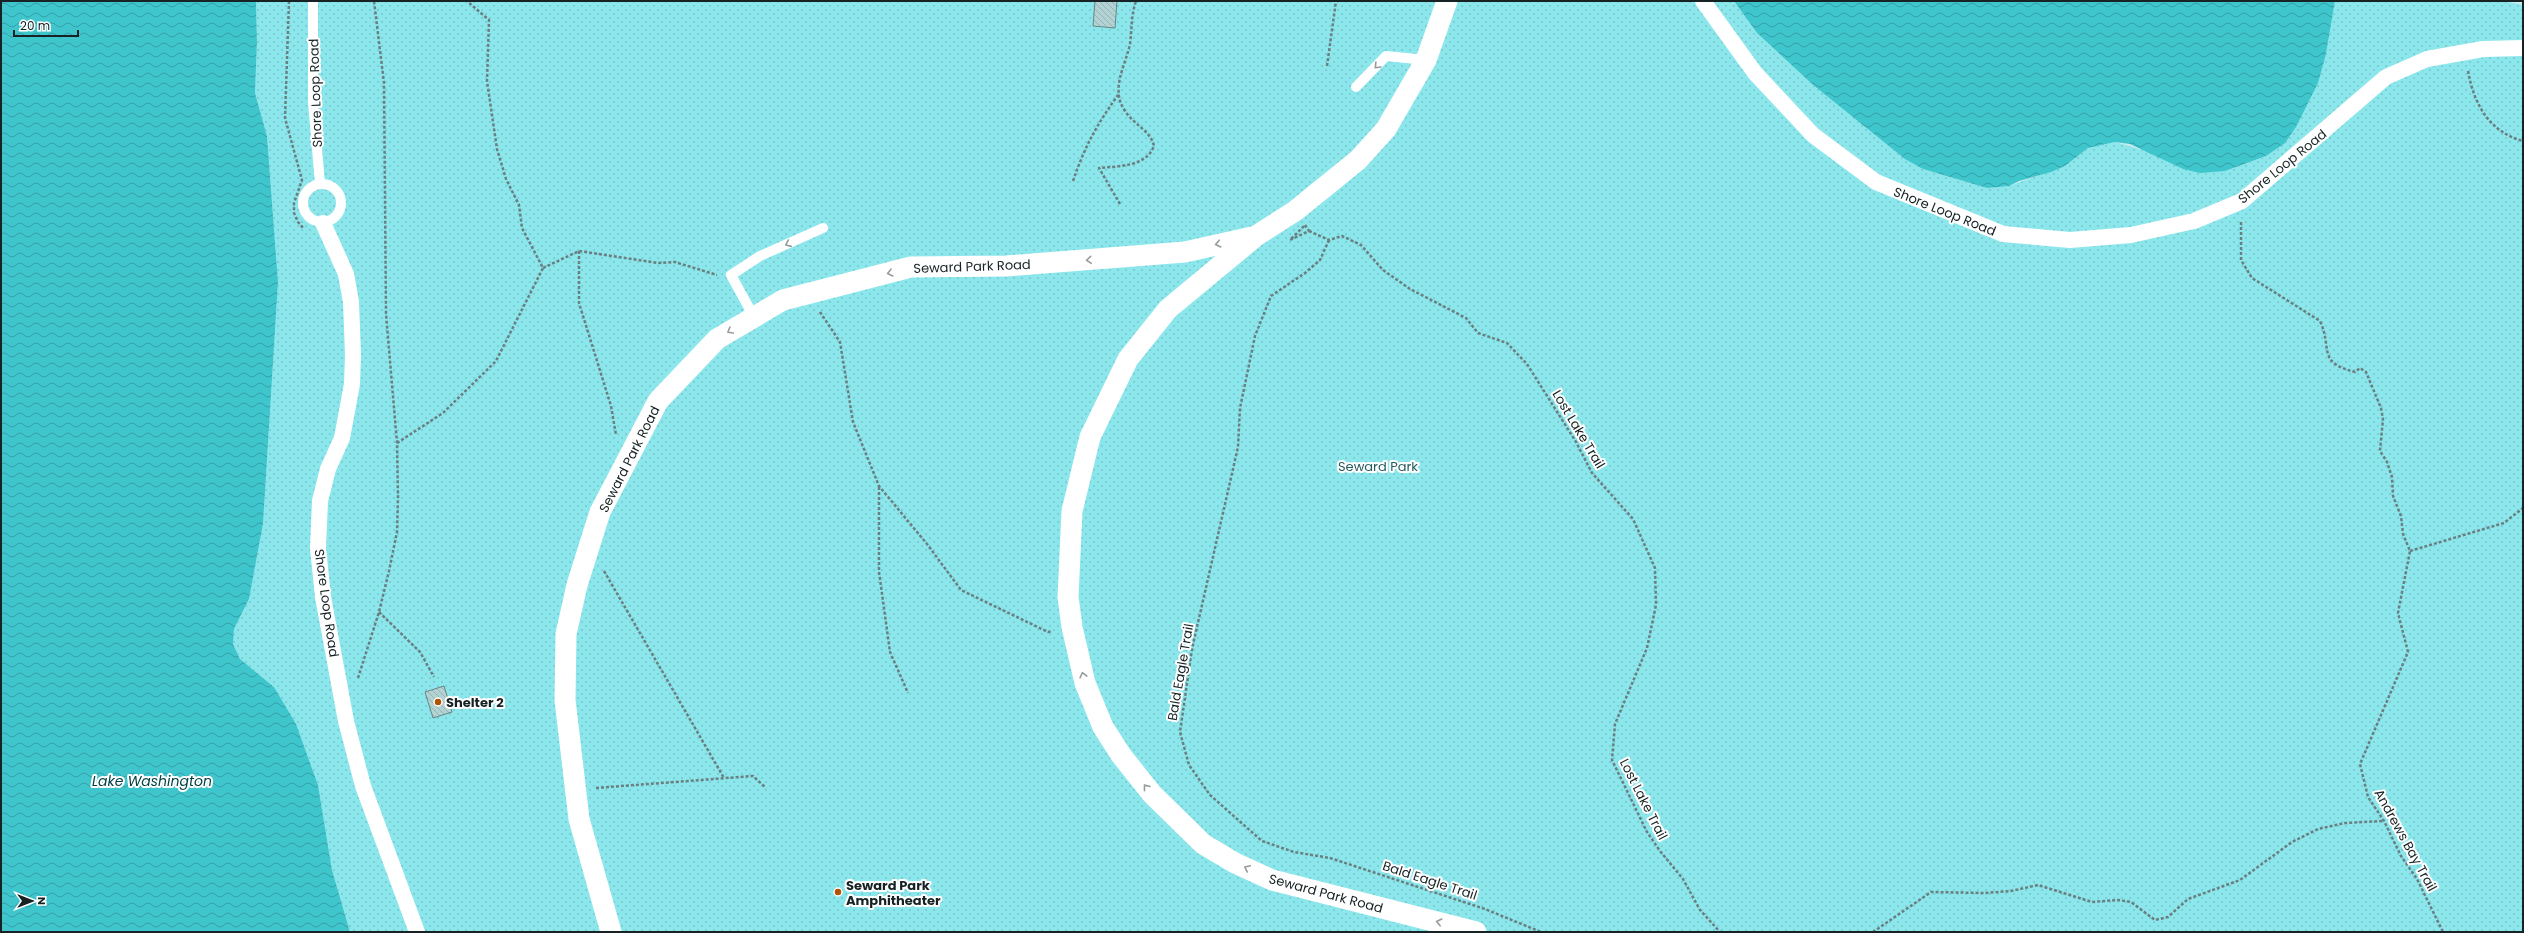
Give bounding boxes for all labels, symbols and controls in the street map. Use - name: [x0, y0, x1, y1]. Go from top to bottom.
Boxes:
- scale bar: [14, 12, 78, 38]
- text: 20 m: [20, 17, 50, 34]
- street label: Shore Loop Road: [304, 38, 327, 148]
- one-way arrow: [1374, 61, 1382, 69]
- street label: Shore Loop Road: [2234, 125, 2331, 208]
- street label: Shore Loop Road: [1891, 182, 1999, 241]
- one-way arrow: [784, 239, 792, 247]
- one-way arrow: [1215, 240, 1221, 248]
- street label: Seward Park Road: [913, 255, 1031, 278]
- one-way arrow: [1086, 255, 1092, 264]
- one-way arrow: [887, 268, 894, 277]
- one-way arrow: [727, 327, 734, 334]
- street label: Lost Lake Trail: [1548, 386, 1610, 472]
- street label: Seward Park Road: [594, 403, 665, 516]
- park label: Seward Park: [1338, 457, 1418, 476]
- street label: Shore Loop Road: [310, 548, 343, 658]
- street label: Bald Eagle Trail: [1163, 622, 1198, 722]
- one-way arrow: [1080, 672, 1088, 678]
- place label: Shelter 2: [446, 693, 504, 712]
- marker: Shelter 2: [433, 697, 443, 707]
- street label: Lost Lake Trail: [1615, 755, 1672, 843]
- water label: Lake Washington: [92, 771, 212, 791]
- one-way arrow: [1144, 785, 1151, 792]
- street label: Andrews Bay Trail: [2370, 786, 2442, 895]
- street label: Bald Eagle Trail: [1380, 856, 1480, 905]
- one-way arrow: [1243, 865, 1251, 873]
- street label: Seward Park Road: [1267, 869, 1385, 918]
- place label: Seward Park Amphitheater: [846, 876, 941, 910]
- north arrow: [12, 881, 52, 921]
- marker: Seward Park Amphitheater: [833, 887, 843, 897]
- text: N: [34, 897, 50, 905]
- one-way arrow: [1436, 918, 1442, 926]

